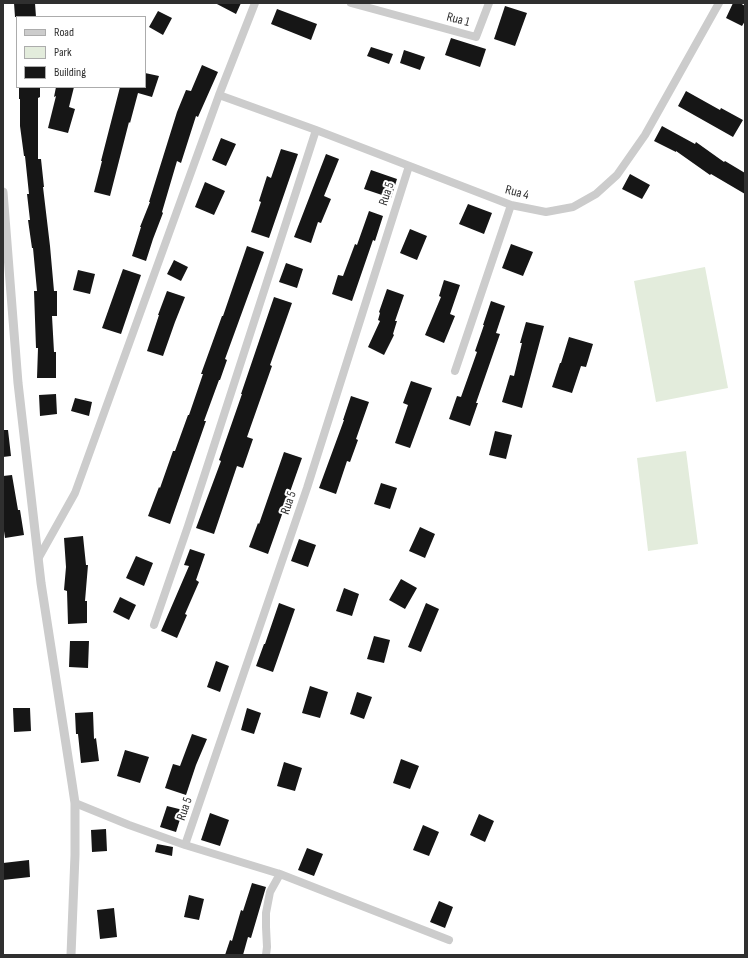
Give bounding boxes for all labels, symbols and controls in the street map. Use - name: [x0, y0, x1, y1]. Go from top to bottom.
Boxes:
- street label: Rua 1: [445, 9, 471, 31]
- legend: [16, 16, 146, 88]
- text: Road: [54, 25, 74, 40]
- text: Park: [54, 45, 72, 60]
- text: Building: [54, 65, 86, 80]
- street label: Rua 5: [376, 180, 398, 208]
- street label: Rua 4: [503, 182, 531, 204]
- street label: Rua 5: [278, 489, 300, 517]
- street label: Rua 5: [174, 795, 196, 823]

